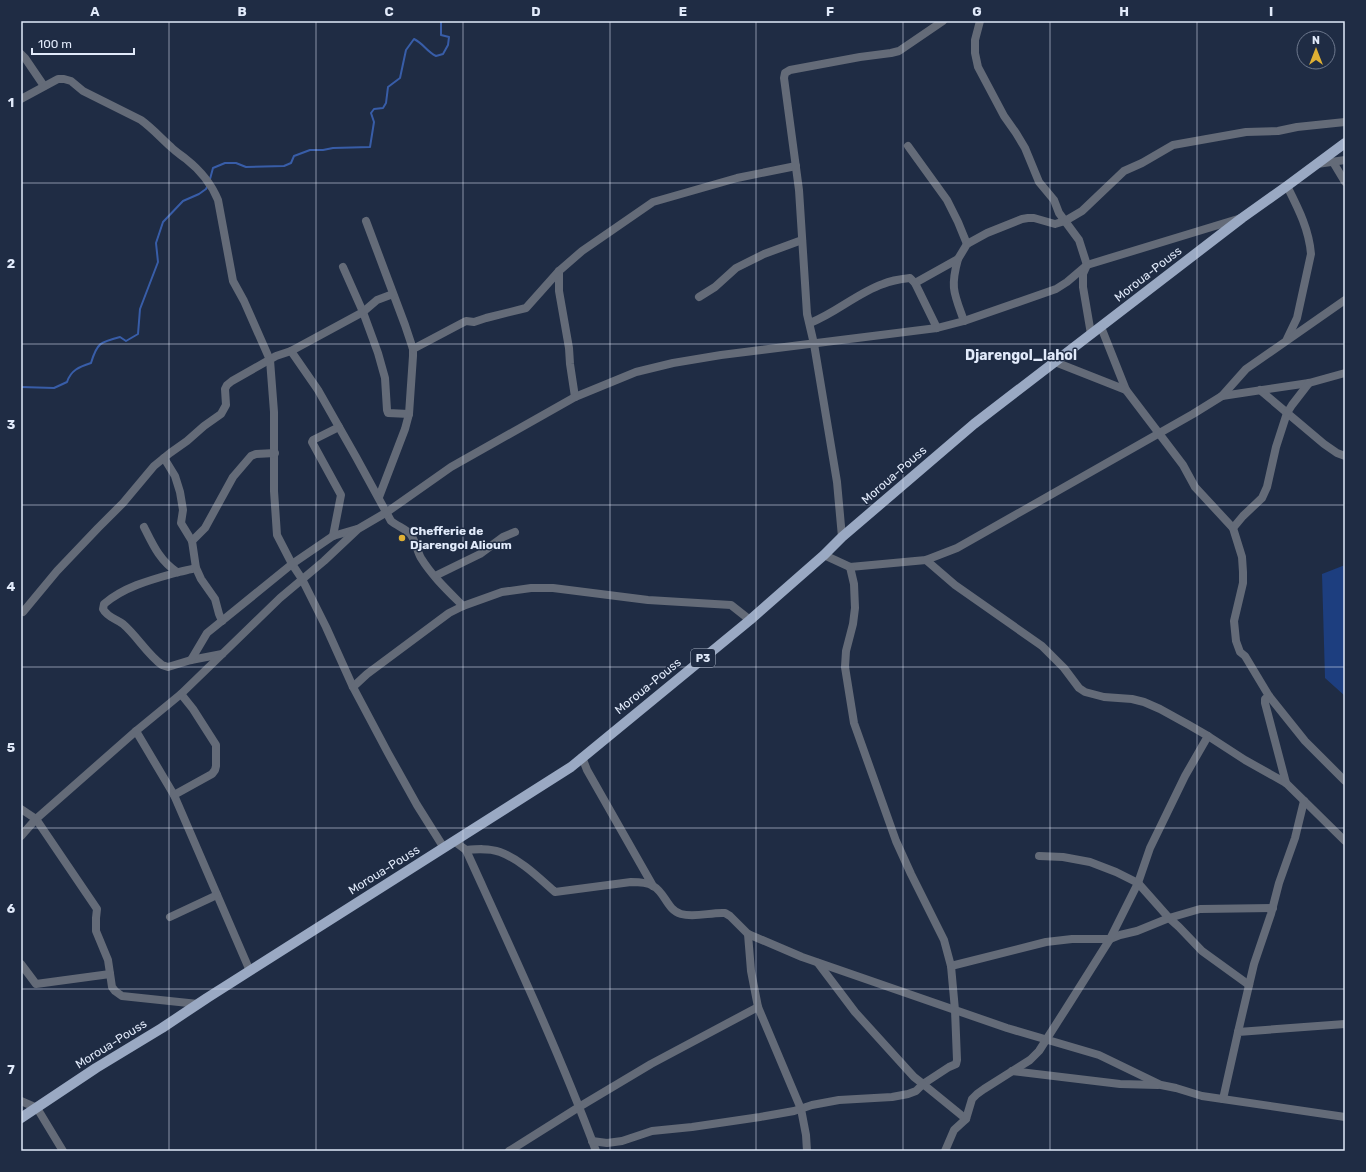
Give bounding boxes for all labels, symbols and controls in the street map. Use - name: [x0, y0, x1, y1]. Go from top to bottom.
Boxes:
- text: A: [90, 4, 100, 19]
- text: B: [237, 4, 247, 19]
- text: C: [384, 4, 394, 19]
- text: D: [531, 4, 541, 19]
- text: E: [679, 4, 687, 19]
- text: F: [826, 4, 834, 19]
- text: G: [972, 4, 982, 19]
- text: H: [1119, 4, 1129, 19]
- text: I: [1269, 4, 1273, 19]
- scale bar: [32, 30, 134, 56]
- north arrow: [1296, 30, 1336, 70]
- text: N: [1312, 34, 1320, 47]
- text: 100 m: [38, 37, 72, 51]
- text: 1: [8, 95, 14, 110]
- street label: Moroua-Pouss: [1112, 243, 1184, 305]
- text: 2: [7, 256, 15, 271]
- district label: Djarengol_lahol: [965, 347, 1077, 364]
- text: 3: [7, 417, 16, 432]
- street label: Moroua-Pouss: [859, 443, 929, 507]
- place label: Chefferie de Djarengol Alioum: [410, 524, 512, 552]
- marker: Chefferie de Djarengol Alioum: [397, 533, 407, 543]
- text: 4: [7, 579, 16, 594]
- road number: P3: [691, 649, 715, 667]
- street label: Moroua-Pouss: [612, 655, 684, 717]
- text: 5: [7, 740, 15, 755]
- street label: Moroua-Pouss: [346, 843, 422, 897]
- text: 6: [7, 901, 16, 916]
- street label: Moroua-Pouss: [73, 1017, 149, 1071]
- text: 7: [7, 1062, 15, 1077]

